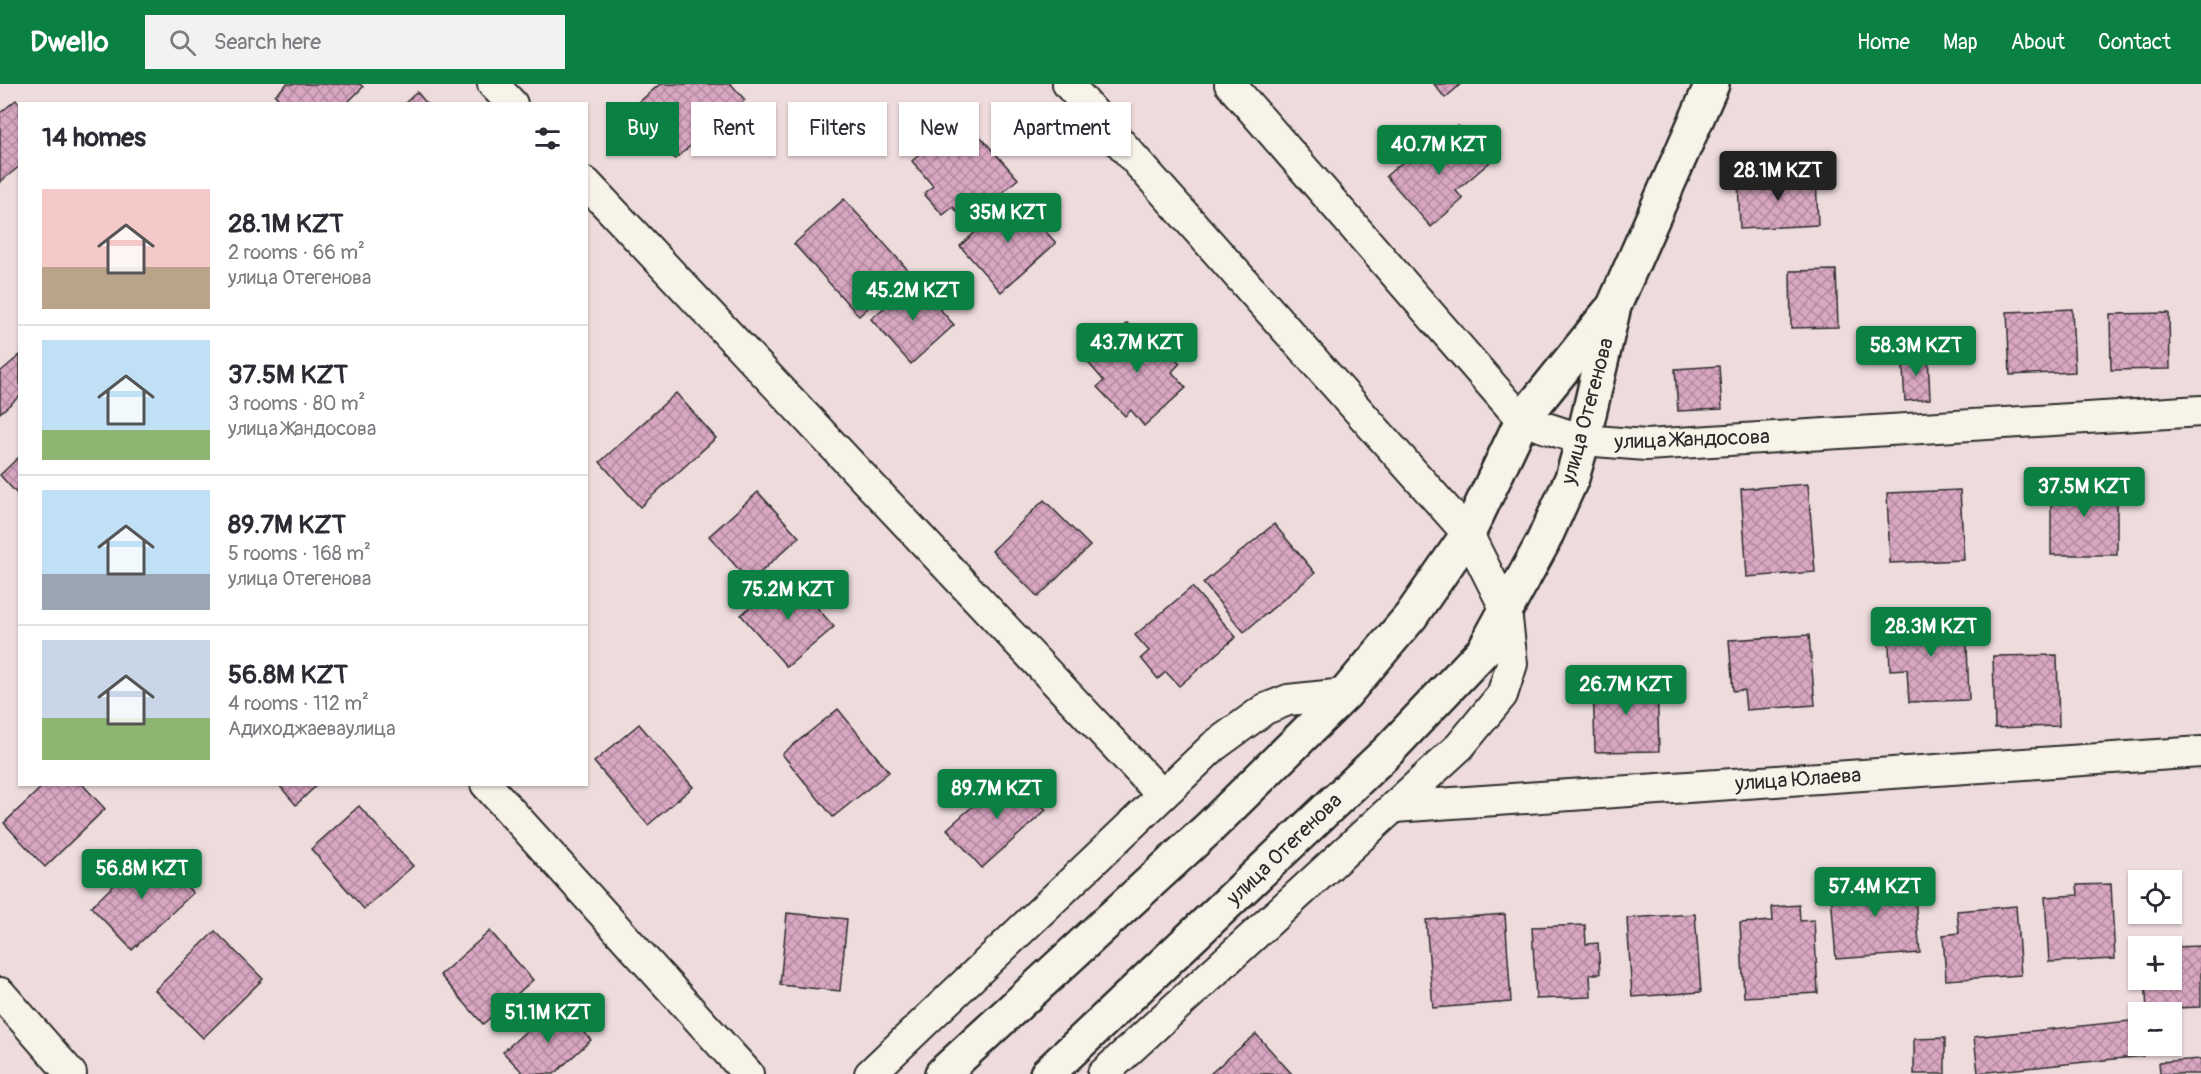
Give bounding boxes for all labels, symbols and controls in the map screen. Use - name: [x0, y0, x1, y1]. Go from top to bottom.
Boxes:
- search box: [145, 15, 565, 69]
- text: Dwello: [30, 25, 109, 60]
- icon: search: [166, 26, 199, 59]
- text: Search here: [214, 28, 321, 56]
- text: Home: [1857, 29, 1910, 56]
- text: Map: [1943, 29, 1978, 56]
- text: About: [2011, 29, 2065, 56]
- text: Contact: [2098, 29, 2171, 56]
- chip: Buy: [606, 102, 679, 156]
- chip: Rent: [691, 102, 776, 156]
- chip: Filters: [788, 102, 887, 156]
- chip: New: [899, 102, 979, 156]
- chip: Apartment: [991, 102, 1131, 156]
- text: 14 homes: [42, 122, 146, 154]
- icon: filters: [531, 122, 564, 155]
- pin: 40.7M KZT: [1370, 125, 1508, 176]
- text: 40.7M KZT: [1391, 132, 1487, 157]
- pin: 28.1M KZT: [1709, 151, 1847, 202]
- text: 28.1M KZT: [1734, 158, 1823, 183]
- pin: 35M KZT: [953, 193, 1063, 244]
- text: 35M KZT: [969, 200, 1047, 225]
- text: 28.1M KZT: [228, 208, 344, 240]
- icon: home: [90, 213, 162, 285]
- text: 2 rooms · 66 m²: [228, 240, 365, 265]
- text: улица Отегенова: [228, 265, 371, 290]
- pin: 45.2M KZT: [844, 271, 982, 322]
- text: 45.2M KZT: [866, 278, 960, 303]
- pin: 43.7M KZT: [1068, 323, 1206, 374]
- pin: 58.3M KZT: [1847, 326, 1985, 377]
- text: 43.7M KZT: [1090, 330, 1184, 355]
- text: 58.3M KZT: [1870, 333, 1962, 358]
- street label: улица Отегенова: [1555, 335, 1620, 488]
- text: 37.5M KZT: [228, 359, 348, 391]
- icon: home: [90, 364, 162, 436]
- text: 3 rooms · 80 m²: [228, 391, 365, 416]
- text: улица Жандосова: [228, 416, 376, 441]
- street label: улица Жандосова: [1613, 423, 1770, 456]
- pin: 37.5M KZT: [2015, 467, 2153, 518]
- text: 37.5M KZT: [2038, 474, 2130, 499]
- text: 89.7M KZT: [228, 509, 346, 541]
- icon: home: [90, 514, 162, 586]
- text: 5 rooms · 168 m²: [228, 541, 371, 566]
- text: улица Отегенова: [228, 566, 371, 591]
- pin: 75.2M KZT: [719, 570, 857, 621]
- text: 75.2M KZT: [742, 577, 834, 602]
- pin: 28.3M KZT: [1862, 607, 2000, 658]
- text: 28.3M KZT: [1885, 614, 1977, 639]
- text: 56.8M KZT: [228, 659, 348, 691]
- icon: home: [90, 664, 162, 736]
- pin: 26.7M KZT: [1557, 665, 1695, 716]
- text: 26.7M KZT: [1579, 672, 1673, 697]
- text: 4 rooms · 112 m²: [228, 691, 369, 716]
- text: Адиходжаеваулица: [228, 716, 396, 741]
- street label: улица Юлаева: [1733, 762, 1862, 797]
- pin: 89.7M KZT: [928, 769, 1066, 820]
- text: 89.7M KZT: [952, 776, 1042, 801]
- street label: улица Отегенова: [1220, 787, 1348, 912]
- pin: 56.8M KZT: [73, 849, 211, 900]
- text: 56.8M KZT: [96, 856, 188, 881]
- pin: 57.4M KZT: [1806, 867, 1944, 918]
- map controls: [2128, 870, 2182, 1056]
- button: locate: [2128, 870, 2182, 924]
- text: 57.4M KZT: [1829, 874, 1921, 899]
- button: +: [2128, 936, 2182, 990]
- pin: 51.1M KZT: [479, 993, 617, 1044]
- text: 51.1M KZT: [505, 1000, 591, 1025]
- button: −: [2128, 1002, 2182, 1056]

